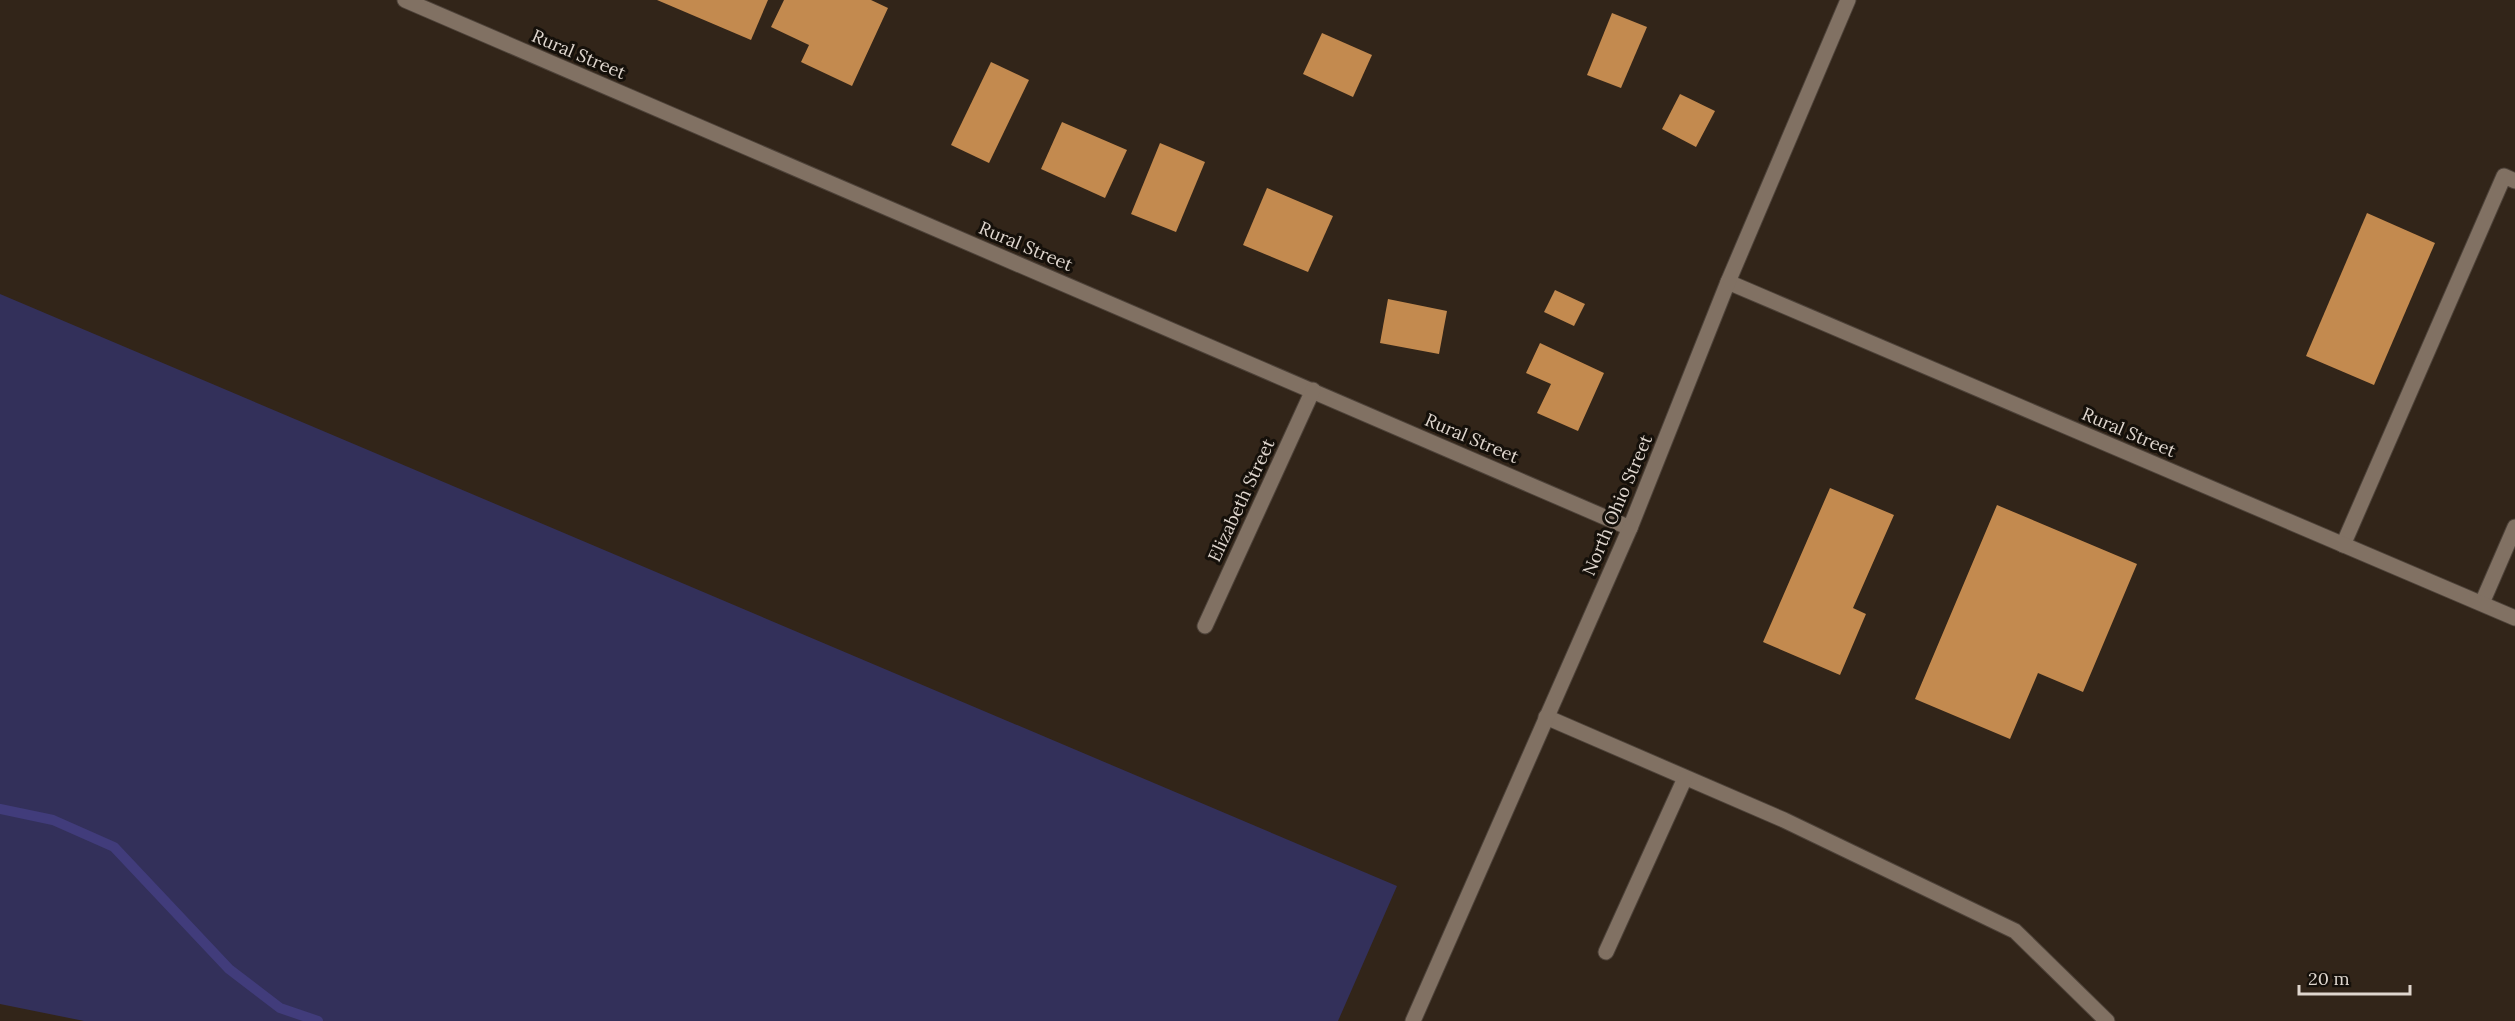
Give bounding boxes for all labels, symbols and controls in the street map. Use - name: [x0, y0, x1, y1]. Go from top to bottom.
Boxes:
- street label: Rural Street: [529, 24, 629, 84]
- street label: Rural Street: [976, 216, 1076, 276]
- street label: Rural Street: [2079, 402, 2179, 462]
- street label: Rural Street: [1422, 408, 1522, 468]
- street label: North Ohio Street: [1577, 431, 1657, 579]
- street label: Elizabeth Street: [1202, 435, 1280, 565]
- scale bar: [2299, 958, 2410, 996]
- text: 20 m: [2308, 967, 2350, 990]

